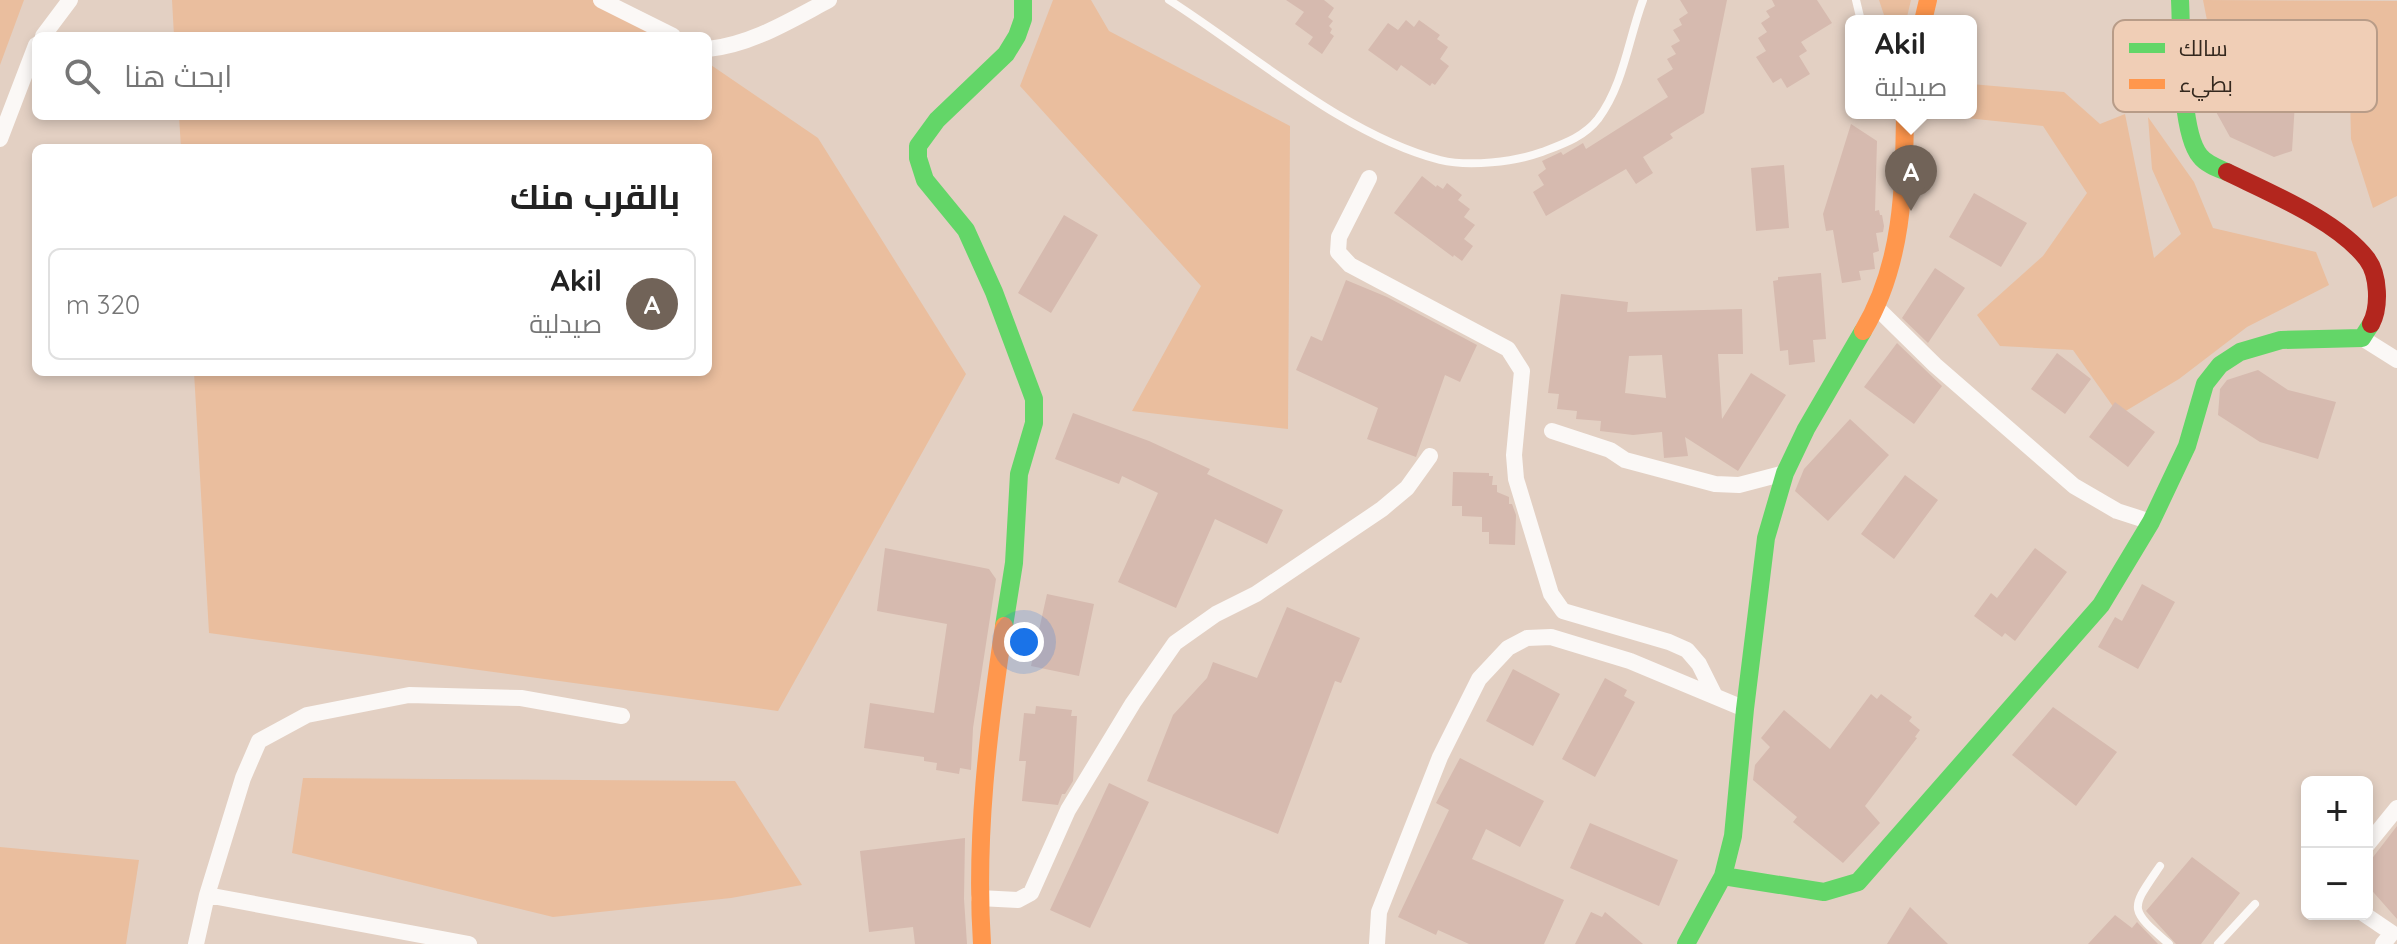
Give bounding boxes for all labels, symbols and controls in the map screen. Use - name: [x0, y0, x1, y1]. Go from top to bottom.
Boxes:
- popup: [1845, 15, 1977, 119]
- legend: [2113, 20, 2377, 112]
- text: Akil: [1875, 24, 1926, 62]
- search box: [32, 32, 712, 120]
- text: سالك: [2179, 34, 2228, 62]
- icon: search: [60, 54, 104, 98]
- text: ابحث هنا: [124, 57, 232, 95]
- text: صيدلية: [1875, 70, 1947, 103]
- text: بطيء: [2179, 70, 2233, 101]
- pin: A: [1885, 145, 1937, 211]
- text: بالقرب منك: [510, 175, 680, 218]
- text: Akil: [551, 261, 602, 299]
- text: 320 m: [66, 288, 140, 321]
- text: A: [644, 288, 660, 321]
- text: صيدلية: [529, 307, 602, 340]
- your location: [1004, 622, 1044, 662]
- map controls: [2301, 776, 2373, 920]
- button: +: [2301, 776, 2373, 848]
- button: −: [2301, 848, 2373, 920]

